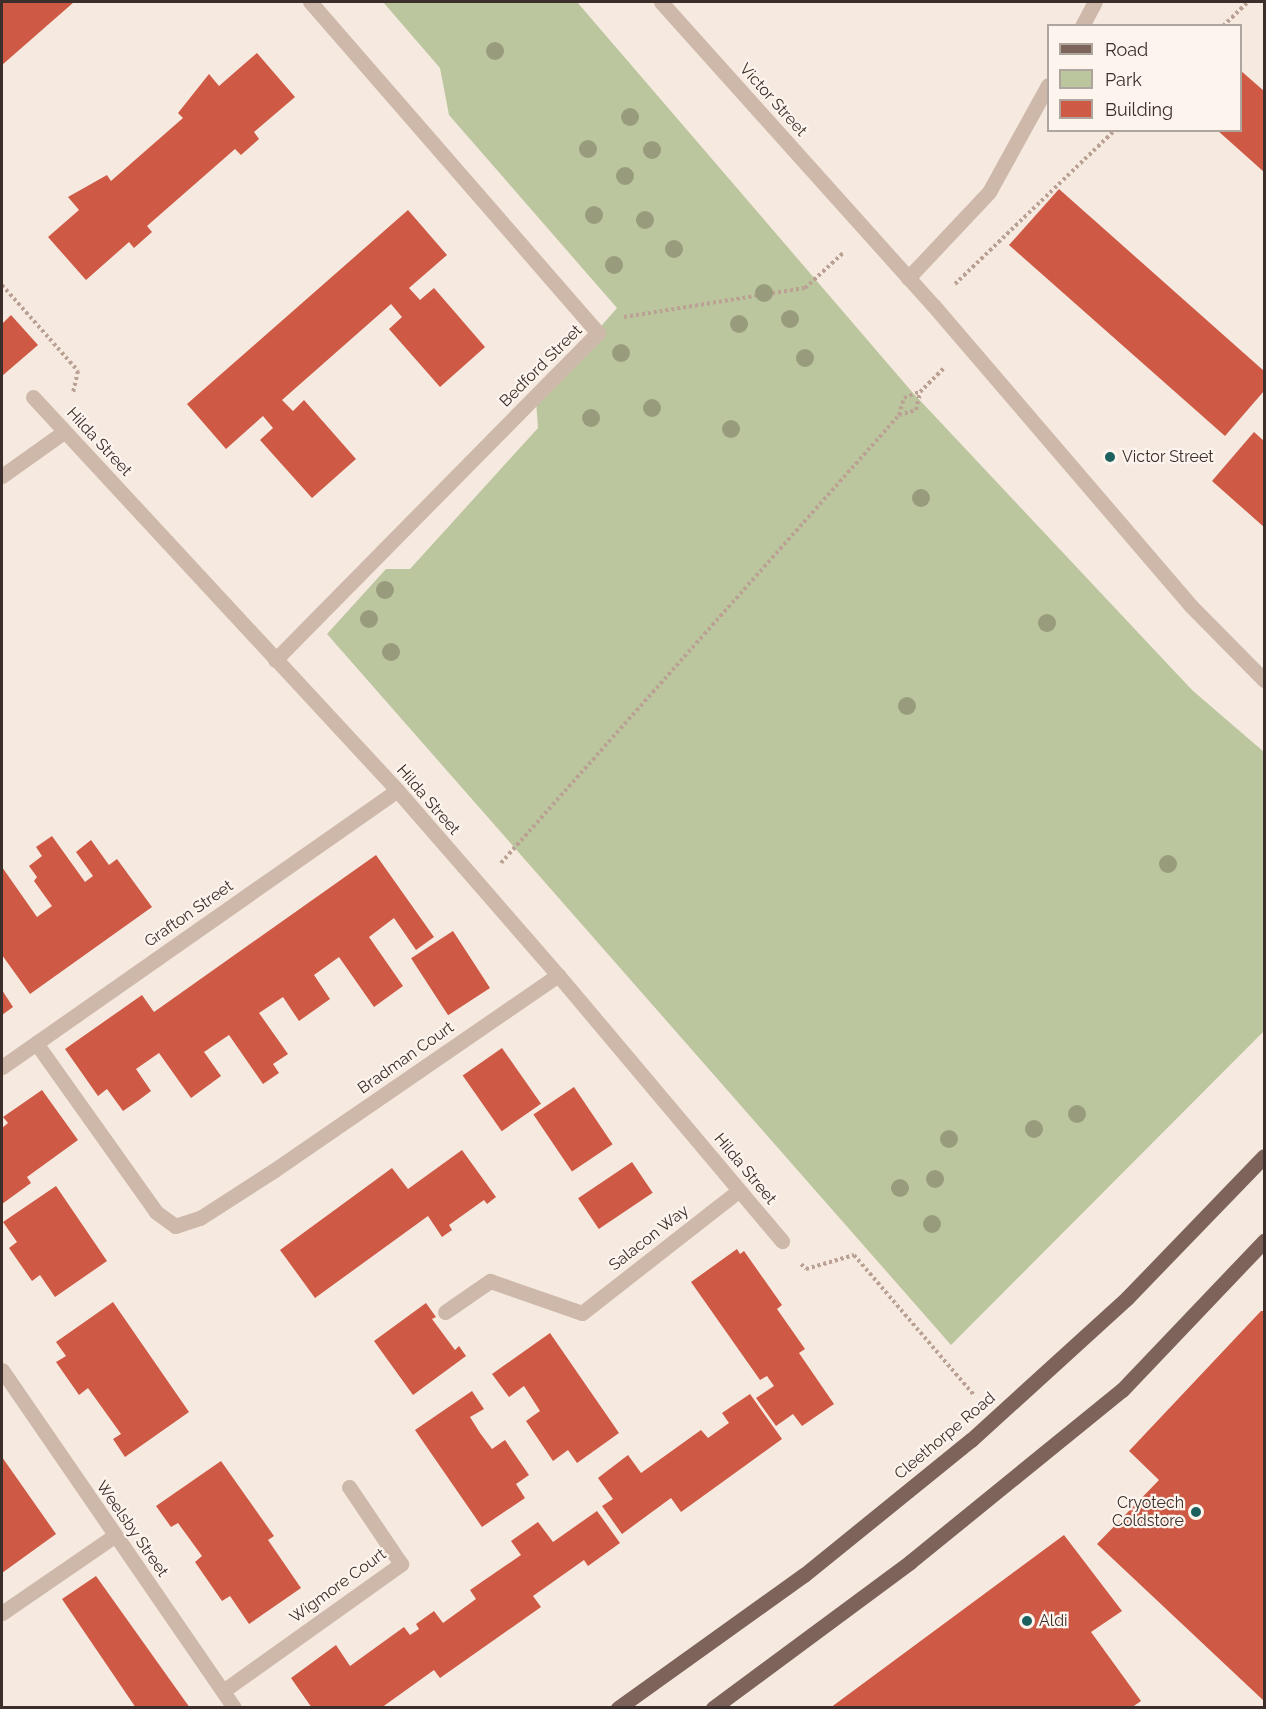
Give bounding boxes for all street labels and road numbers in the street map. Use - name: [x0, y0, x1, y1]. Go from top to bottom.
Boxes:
- street label: Victor Street: [735, 59, 811, 141]
- street label: Bedford Street: [496, 321, 586, 411]
- street label: Hilda Street: [62, 404, 136, 480]
- street label: Hilda Street: [392, 761, 464, 839]
- street label: Grafton Street: [141, 876, 237, 952]
- street label: Bradman Court: [354, 1018, 458, 1098]
- street label: Hilda Street: [710, 1130, 780, 1208]
- street label: Salacon Way: [605, 1201, 693, 1275]
- street label: Cleethorpe Road: [891, 1388, 999, 1484]
- street label: Weelsby Street: [92, 1477, 172, 1581]
- street label: Wigmore Court: [286, 1545, 390, 1627]

